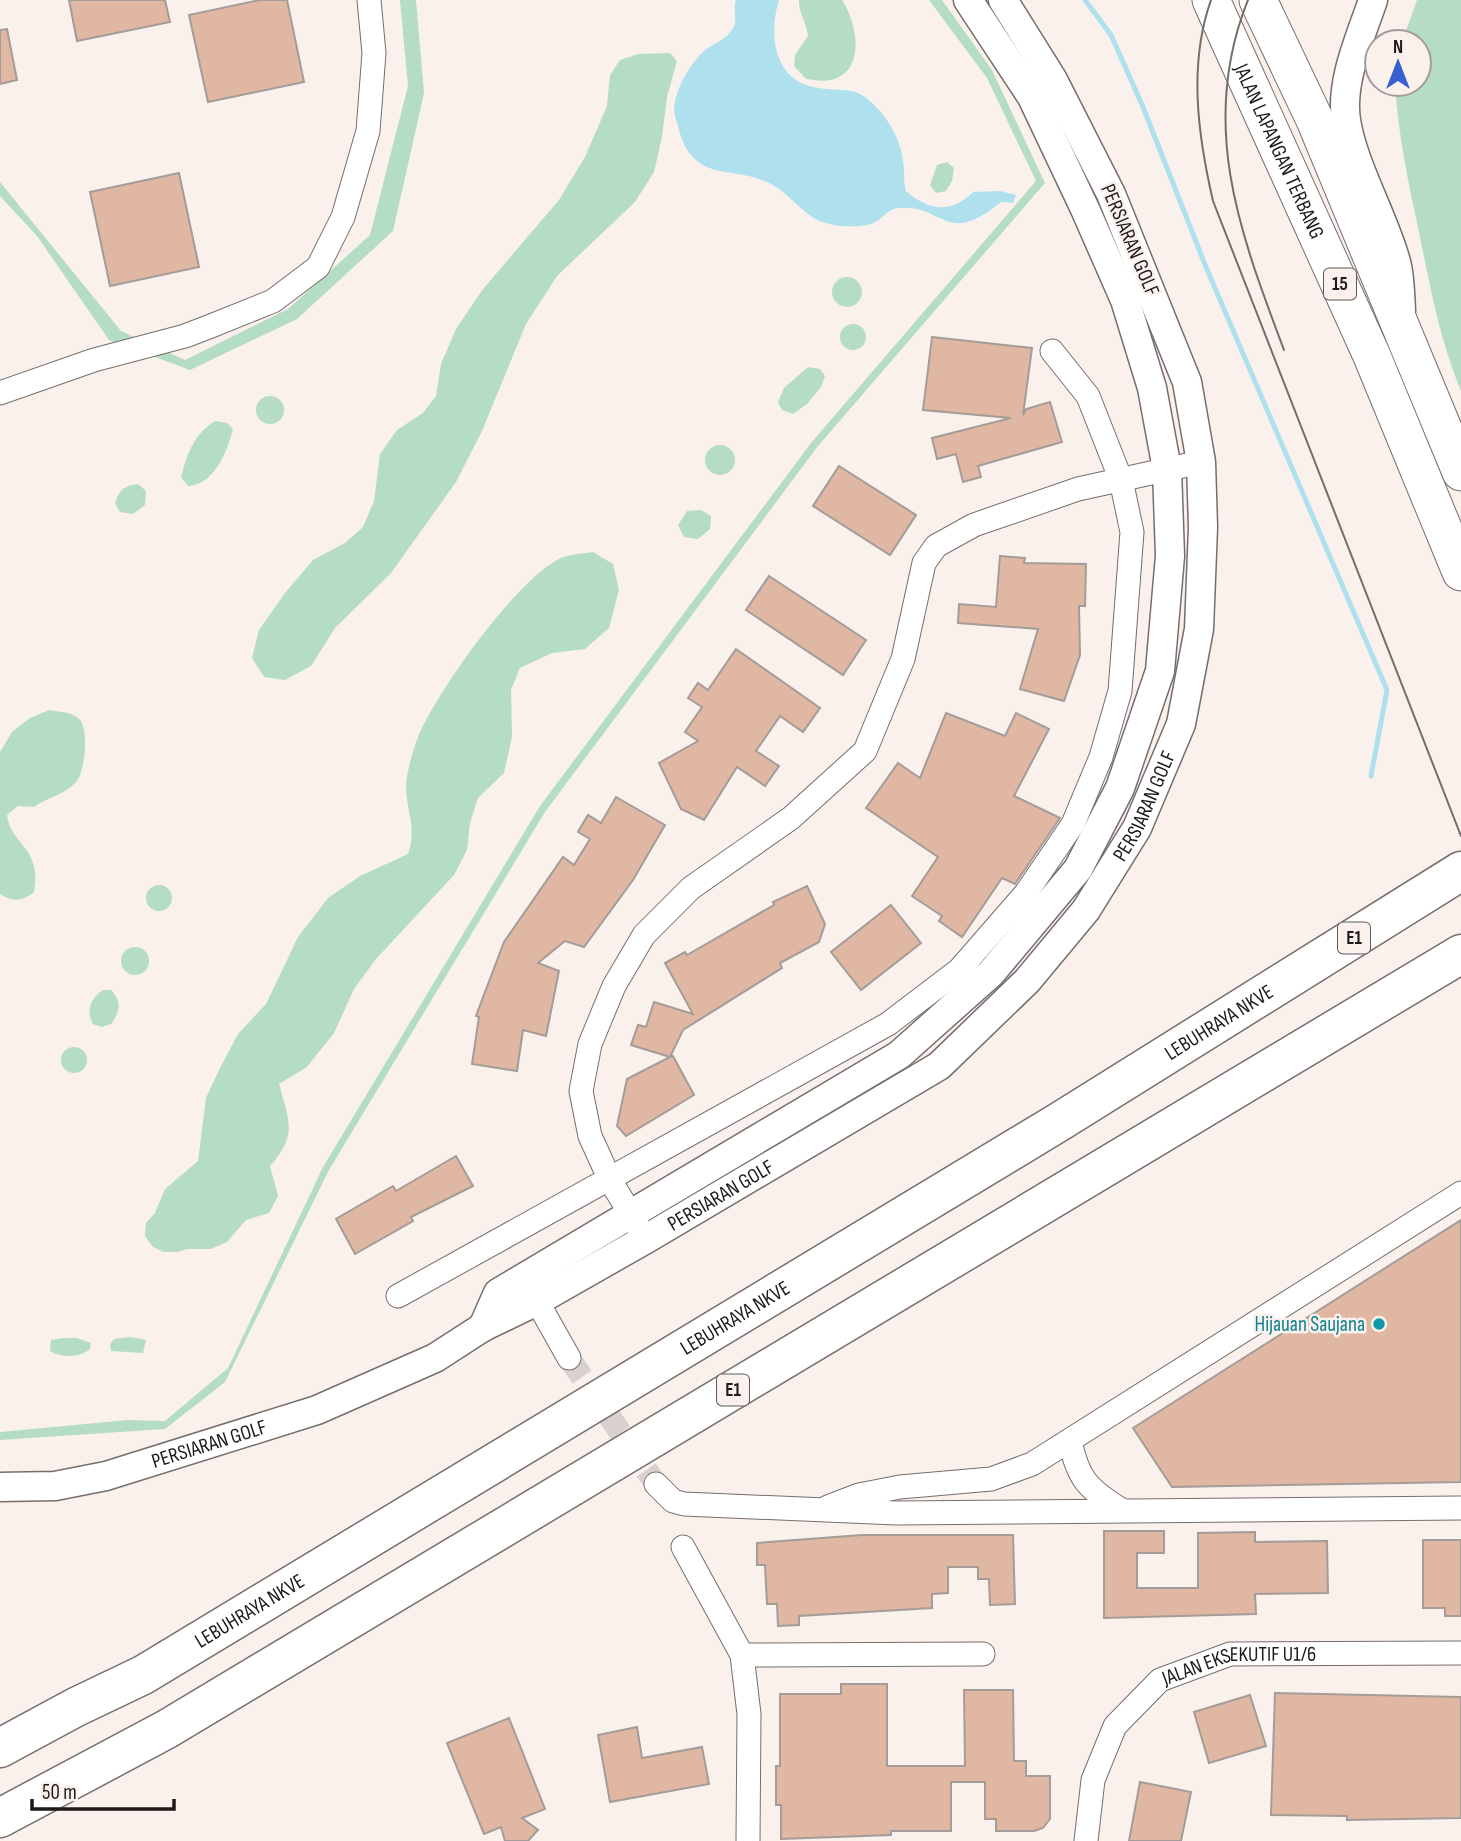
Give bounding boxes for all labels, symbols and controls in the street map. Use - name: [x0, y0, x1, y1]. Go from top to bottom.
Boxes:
- north arrow: [1363, 28, 1433, 98]
- text: N: [1393, 36, 1403, 59]
- street label: JALAN LAPANGAN TERBANG: [1229, 59, 1330, 243]
- street label: PERSIARAN GOLF: [1095, 180, 1165, 300]
- road number: 15: [1324, 268, 1356, 300]
- street label: PERSIARAN GOLF: [1107, 747, 1181, 866]
- road number: E1: [1338, 922, 1370, 954]
- street label: LEBUHRAYA NKVE: [1160, 979, 1278, 1065]
- street label: PERSIARAN GOLF: [663, 1154, 778, 1236]
- street label: LEBUHRAYA NKVE: [676, 1275, 794, 1360]
- place label: Hijauan Saujana: [1255, 1312, 1365, 1337]
- marker: Hijauan Saujana: [1371, 1316, 1387, 1332]
- road number: E1: [717, 1374, 749, 1406]
- street label: PERSIARAN GOLF: [149, 1414, 270, 1473]
- street label: LEBUHRAYA NKVE: [190, 1568, 309, 1653]
- street label: JALAN EKSEKUTIF U1/6: [1157, 1641, 1316, 1691]
- scale bar: [32, 1768, 173, 1812]
- text: 50 m: [42, 1780, 77, 1805]

